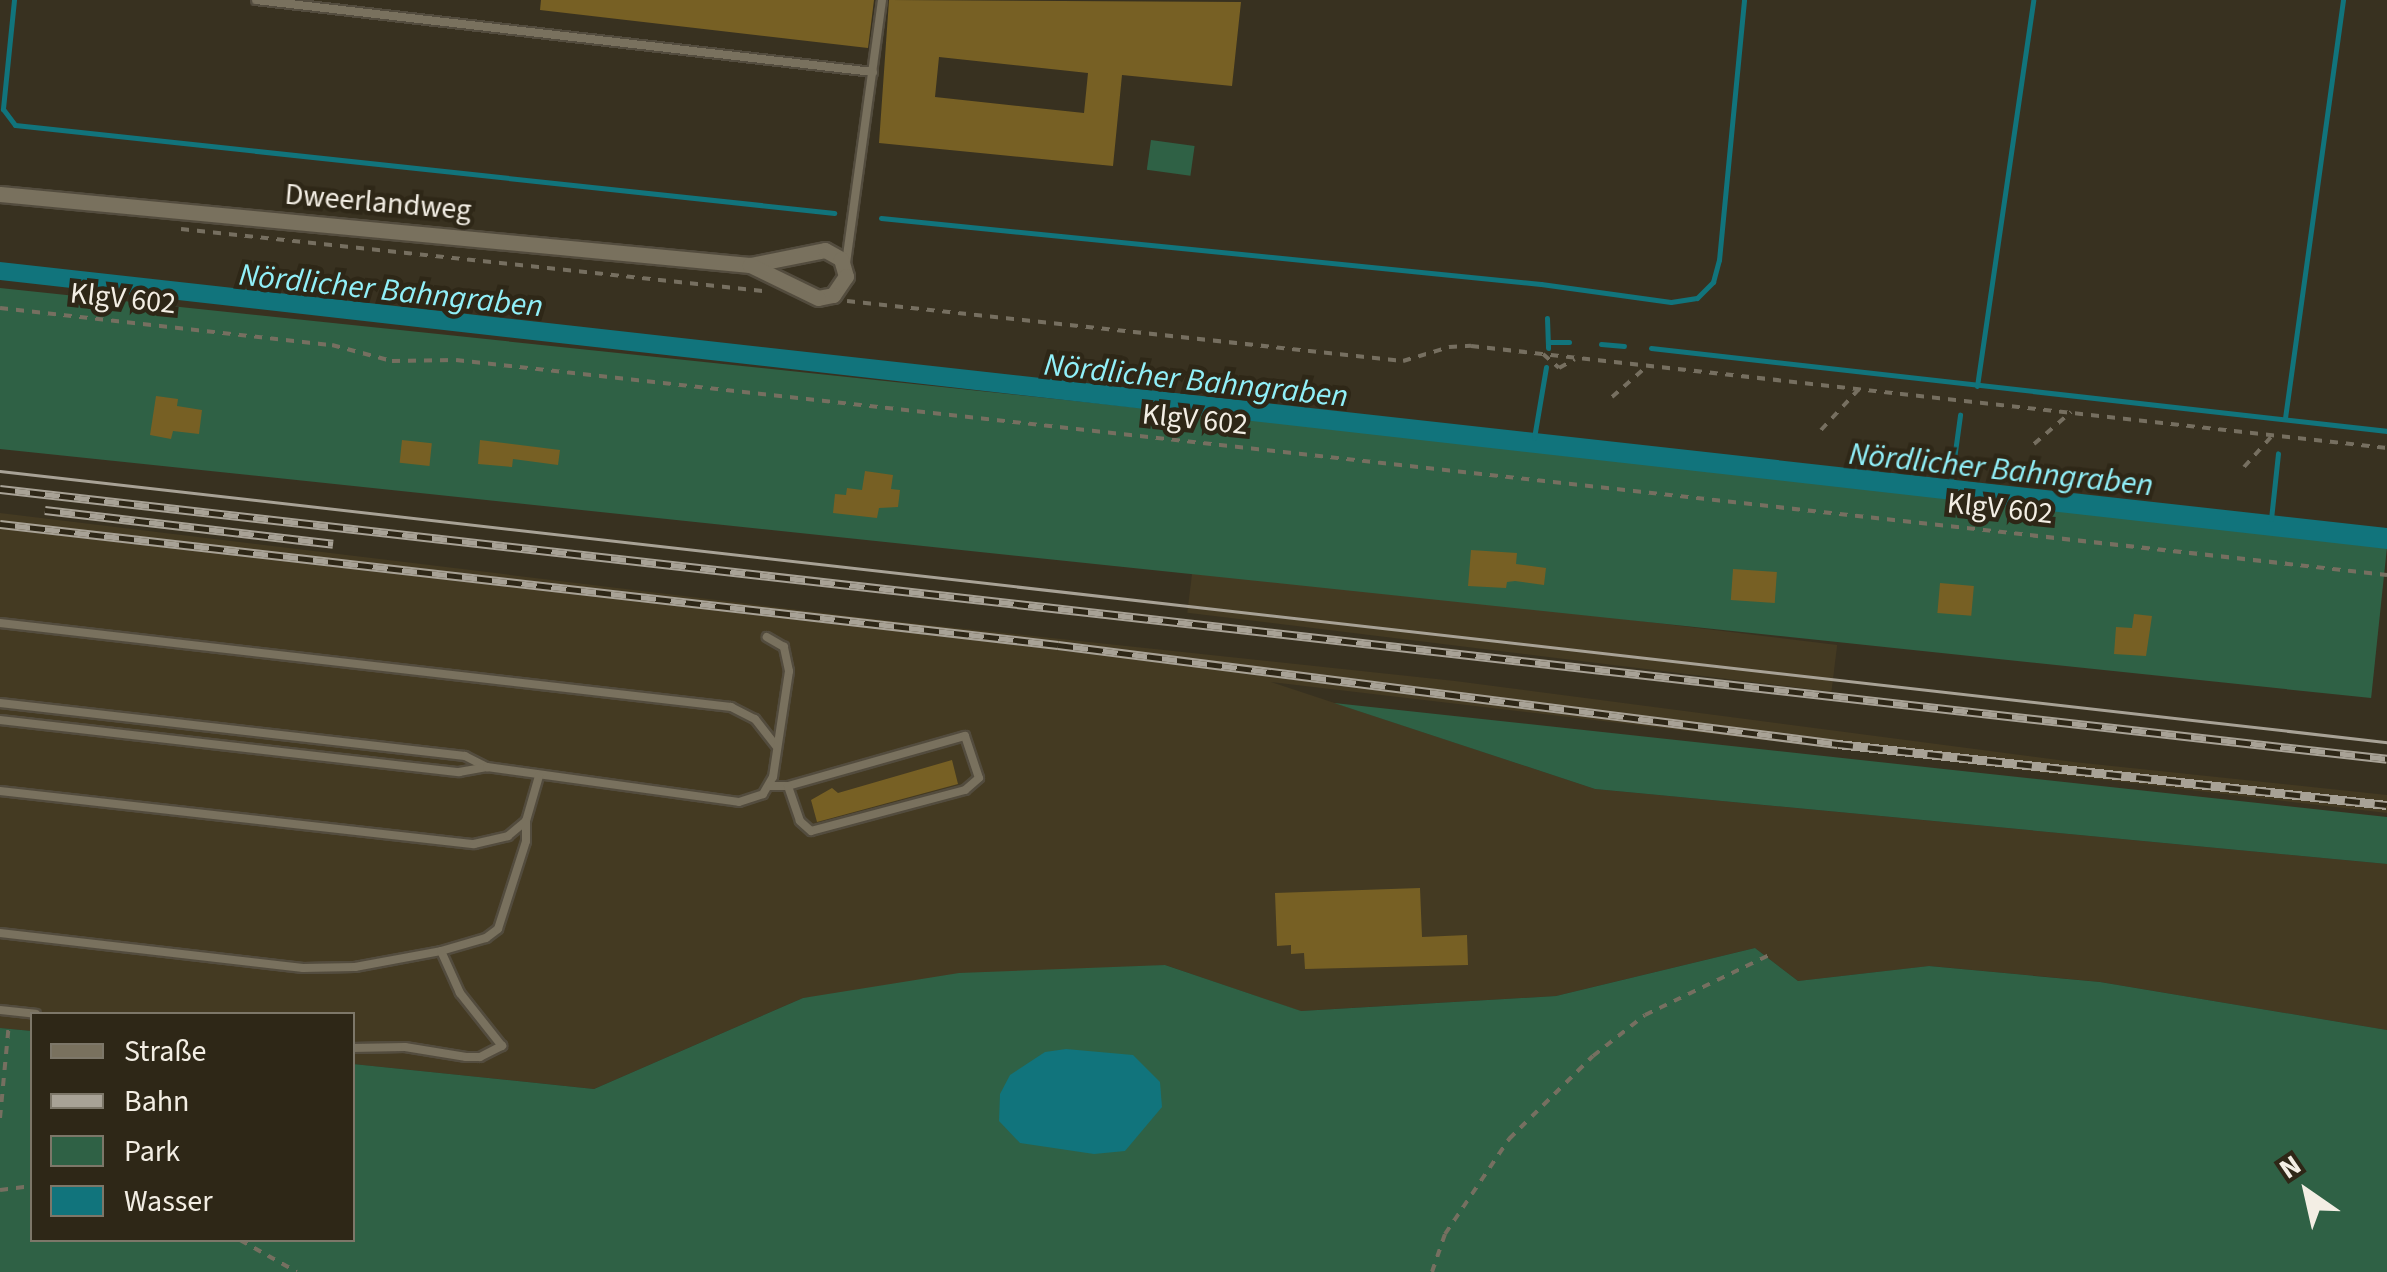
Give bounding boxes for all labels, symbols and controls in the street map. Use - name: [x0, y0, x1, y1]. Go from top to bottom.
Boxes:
- street label: Dweerlandweg: [283, 177, 473, 229]
- water label: Nördlicher Bahngraben: [237, 256, 545, 326]
- street label: KlgV 602: [68, 276, 178, 322]
- water label: Nördlicher Bahngraben: [1042, 346, 1350, 416]
- street label: KlgV 602: [1140, 397, 1250, 443]
- water label: Nördlicher Bahngraben: [1847, 435, 2155, 505]
- street label: KlgV 602: [1945, 486, 2055, 532]
- legend: [30, 1012, 355, 1242]
- text: Straße: [124, 1030, 206, 1073]
- text: Bahn: [124, 1080, 190, 1123]
- text: Park: [124, 1130, 180, 1173]
- north arrow: [2257, 1142, 2357, 1242]
- text: N: [2271, 1145, 2309, 1189]
- text: Wasser: [124, 1180, 213, 1223]

